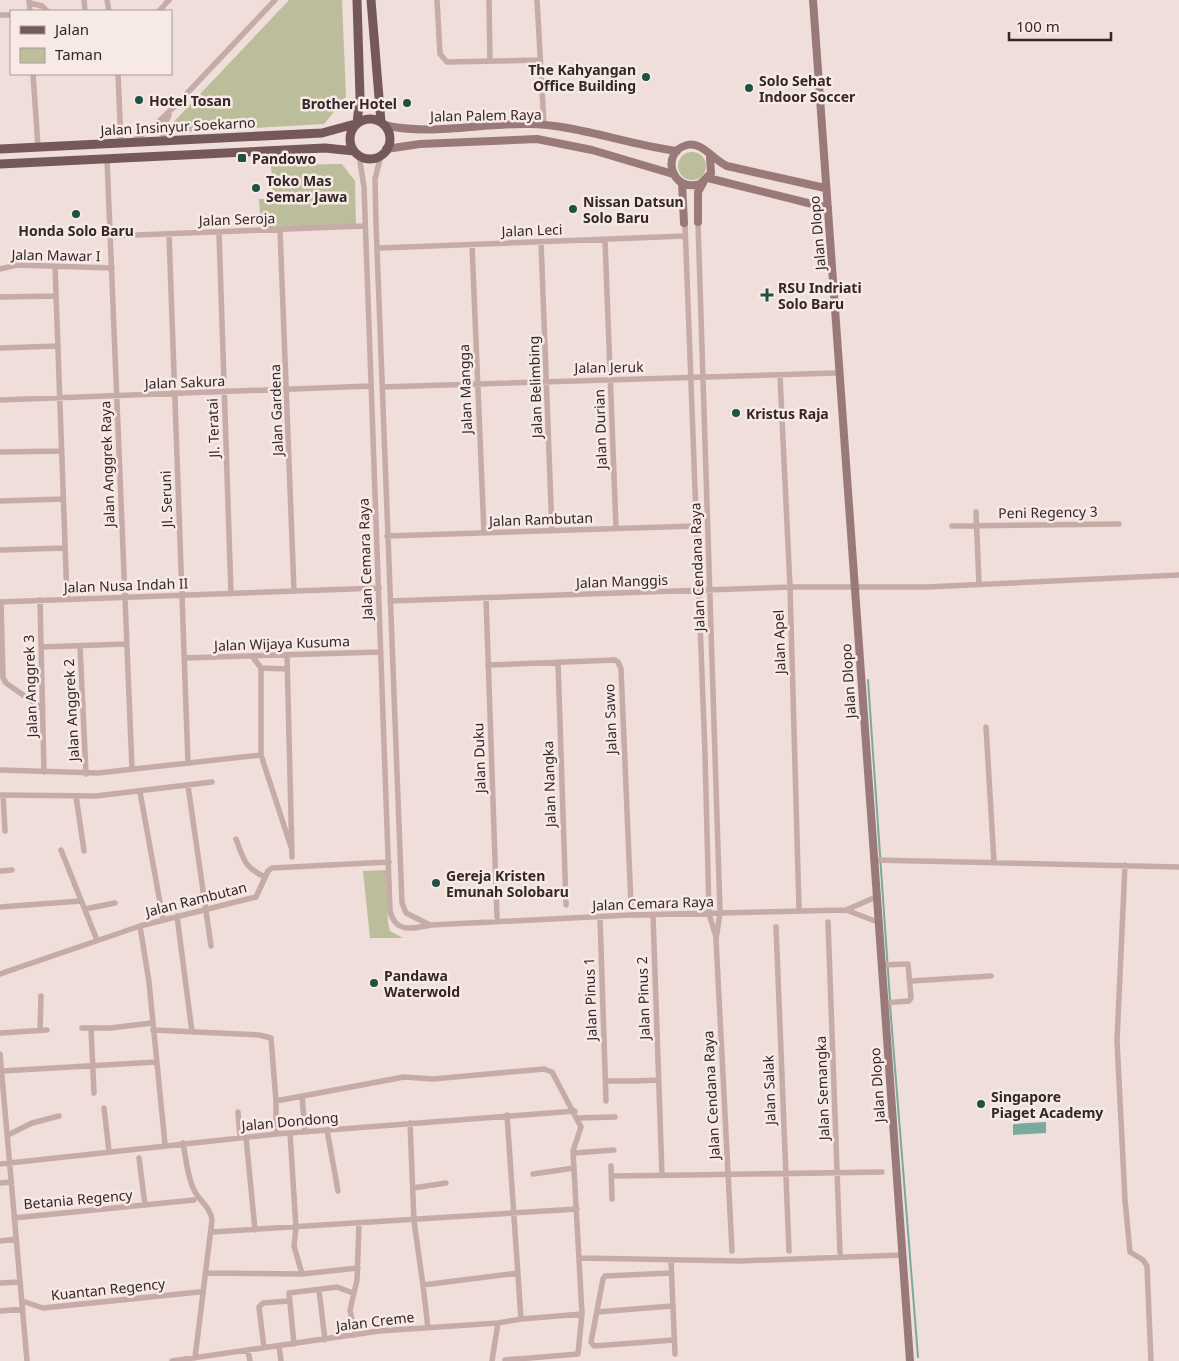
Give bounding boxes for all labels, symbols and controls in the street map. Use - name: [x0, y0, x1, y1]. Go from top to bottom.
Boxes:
- legend: [10, 10, 172, 75]
- scale bar: [1009, 10, 1112, 42]
- text: 100 m: [1016, 16, 1060, 36]
- text: Jalan: [53, 19, 89, 39]
- text: Taman: [55, 44, 102, 64]
- place label: The Kahyangan Office Building: [528, 60, 636, 95]
- marker: The Kahyangan Office Building: [640, 71, 652, 83]
- place label: Solo Sehat Indoor Soccer: [759, 71, 856, 106]
- marker: Solo Sehat Indoor Soccer: [743, 82, 755, 94]
- place label: Hotel Tosan: [149, 91, 231, 110]
- marker: Hotel Tosan: [133, 94, 145, 106]
- place label: Brother Hotel: [301, 94, 397, 113]
- marker: Brother Hotel: [401, 97, 413, 109]
- street label: Jalan Palem Raya: [428, 105, 542, 126]
- street label: Jalan Insinyur Soekarno: [98, 112, 256, 140]
- place label: Pandowo: [252, 149, 316, 168]
- marker: Pandowo: [236, 152, 248, 164]
- place label: Toko Mas Semar Jawa: [266, 171, 347, 206]
- marker: Toko Mas Semar Jawa: [250, 182, 262, 194]
- place label: Nissan Datsun Solo Baru: [583, 192, 684, 227]
- street label: Jalan Dlopo: [804, 195, 830, 273]
- marker: Nissan Datsun Solo Baru: [567, 203, 579, 215]
- marker: Honda Solo Baru: [70, 208, 82, 220]
- street label: Jalan Seroja: [196, 208, 276, 230]
- street label: Jalan Leci: [499, 219, 563, 241]
- place label: Honda Solo Baru: [18, 221, 134, 240]
- street label: Jalan Mawar I: [9, 245, 101, 265]
- place label: RSU Indriati Solo Baru: [778, 278, 862, 313]
- marker: RSU Indriati Solo Baru: [760, 288, 774, 302]
- street label: Jalan Belimbing: [524, 336, 546, 440]
- street label: Jalan Mangga: [454, 344, 476, 436]
- street label: Jalan Jeruk: [572, 357, 644, 377]
- street label: Jalan Gardena: [265, 364, 287, 458]
- street label: Jalan Sakura: [142, 371, 226, 393]
- street label: Jalan Durian: [589, 389, 611, 471]
- street label: Jl. Teratai: [202, 398, 224, 460]
- street label: Jalan Anggrek Raya: [95, 401, 119, 529]
- place label: Kristus Raja: [746, 404, 829, 423]
- marker: Kristus Raja: [730, 407, 742, 419]
- street label: Jl. Seruni: [156, 470, 177, 530]
- street label: Jalan Cemara Raya: [353, 498, 377, 622]
- street label: Jalan Cendana Raya: [685, 502, 709, 634]
- street label: Peni Regency 3: [998, 502, 1098, 522]
- street label: Jalan Rambutan: [487, 508, 593, 530]
- street label: Jalan Manggis: [574, 570, 669, 592]
- street label: Jalan Nusa Indah II: [61, 573, 189, 597]
- street label: Jalan Apel: [768, 609, 790, 677]
- street label: Jalan Wijaya Kusuma: [212, 631, 350, 655]
- street label: Jalan Anggrek 3: [19, 634, 41, 740]
- street label: Jalan Dlopo: [836, 643, 860, 721]
- street label: Jalan Anggrek 2: [59, 658, 83, 764]
- street label: Jalan Sawo: [599, 683, 621, 757]
- street label: Jalan Duku: [468, 722, 490, 796]
- street label: Jalan Nangka: [538, 740, 560, 830]
- place label: Gereja Kristen Emunah Solobaru: [446, 866, 569, 901]
- street label: Jalan Rambutan: [141, 877, 249, 921]
- marker: Gereja Kristen Emunah Solobaru: [430, 877, 442, 889]
- street label: Jalan Cemara Raya: [590, 891, 714, 915]
- street label: Jalan Pinus 2: [632, 956, 654, 1042]
- street label: Jalan Pinus 1: [579, 957, 601, 1043]
- place label: Pandawa Waterwold: [384, 966, 460, 1001]
- marker: Pandawa Waterwold: [368, 977, 380, 989]
- street label: Jalan Cendana Raya: [698, 1030, 724, 1162]
- street label: Jalan Semangka: [811, 1035, 833, 1143]
- street label: Jalan Dlopo: [865, 1047, 889, 1125]
- street label: Jalan Salak: [758, 1054, 780, 1127]
- place label: Singapore Piaget Academy: [991, 1087, 1103, 1122]
- marker: Singapore Piaget Academy: [975, 1098, 987, 1110]
- street label: Jalan Dondong: [239, 1107, 339, 1135]
- street label: Betania Regency: [23, 1185, 134, 1213]
- street label: Kuantan Regency: [50, 1273, 167, 1304]
- street label: Jalan Creme: [333, 1307, 415, 1335]

